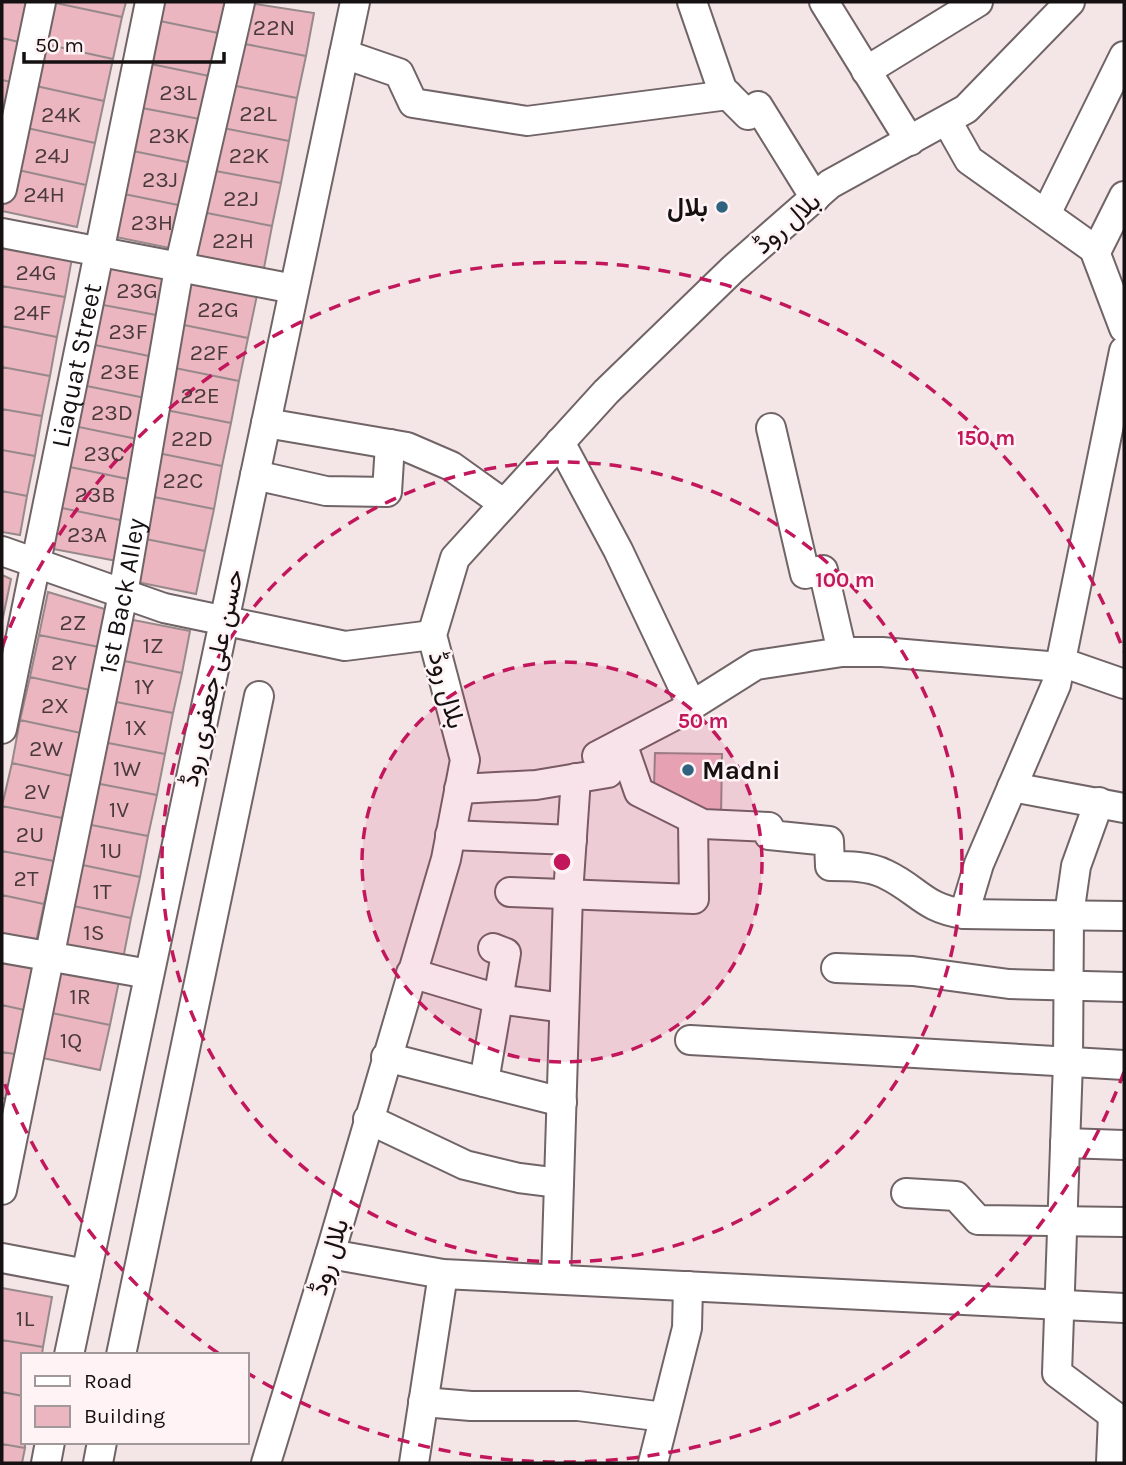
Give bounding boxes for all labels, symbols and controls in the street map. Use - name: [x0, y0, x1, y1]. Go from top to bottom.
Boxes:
- house number: 22N: [253, 14, 295, 41]
- scale bar: [24, 21, 224, 65]
- text: 50 m: [35, 33, 84, 57]
- house number: 23L: [159, 79, 197, 106]
- house number: 22L: [239, 100, 277, 127]
- house number: 24K: [41, 101, 81, 128]
- house number: 23K: [149, 122, 189, 149]
- house number: 24J: [34, 142, 70, 169]
- house number: 22K: [229, 142, 269, 169]
- house number: 23J: [142, 166, 178, 193]
- house number: 24H: [23, 181, 65, 208]
- house number: 22J: [223, 185, 259, 212]
- street label: بلال روڈ: [747, 186, 827, 260]
- place label: بلال: [667, 192, 708, 223]
- marker: بلال: [714, 199, 730, 215]
- house number: 23H: [131, 209, 173, 236]
- house number: 22H: [212, 227, 254, 254]
- house number: 24G: [16, 259, 57, 286]
- house number: 23G: [116, 277, 158, 304]
- street label: Liaquat Street: [44, 280, 108, 450]
- house number: 22G: [197, 296, 239, 323]
- house number: 24F: [13, 299, 51, 326]
- house number: 23F: [109, 318, 147, 345]
- house number: 22F: [190, 339, 228, 366]
- house number: 23E: [100, 358, 140, 385]
- house number: 22E: [180, 382, 220, 409]
- house number: 23D: [91, 399, 133, 426]
- house number: 22D: [171, 425, 213, 452]
- text: 150 m: [957, 426, 1015, 450]
- house number: 23C: [83, 440, 125, 467]
- house number: 22C: [163, 467, 203, 494]
- house number: 23B: [74, 481, 116, 508]
- street label: 1st Back Alley: [92, 516, 151, 677]
- house number: 23A: [67, 521, 107, 548]
- street label: حسن علی جعفری روڈ: [174, 566, 250, 790]
- text: 100 m: [815, 568, 875, 592]
- house number: 2Z: [60, 609, 86, 636]
- house number: 1Z: [142, 632, 164, 659]
- street label: بلال روڈ: [422, 648, 472, 732]
- house number: 2Y: [51, 649, 77, 676]
- house number: 1Y: [134, 673, 154, 700]
- house number: 2X: [41, 692, 69, 719]
- text: 50 m: [678, 709, 728, 733]
- house number: 1X: [125, 714, 147, 741]
- house number: 2W: [29, 735, 63, 762]
- house number: 1W: [113, 755, 142, 782]
- place label: Madni: [702, 755, 781, 786]
- marker: Madni: [680, 762, 696, 778]
- house number: 2V: [24, 778, 50, 805]
- house number: 1V: [109, 796, 129, 823]
- house number: 2U: [16, 821, 44, 848]
- house number: 1U: [100, 837, 122, 864]
- centre of rings: [550, 850, 574, 874]
- house number: 2T: [14, 865, 39, 892]
- house number: 1T: [92, 878, 112, 905]
- house number: 1S: [83, 919, 105, 946]
- house number: 1R: [69, 983, 91, 1010]
- house number: 1Q: [60, 1027, 82, 1054]
- street label: بلال روڈ: [303, 1215, 355, 1299]
- house number: 1L: [16, 1305, 34, 1332]
- legend: [21, 1353, 248, 1444]
- text: Road: [84, 1369, 132, 1393]
- text: Building: [84, 1404, 165, 1428]

